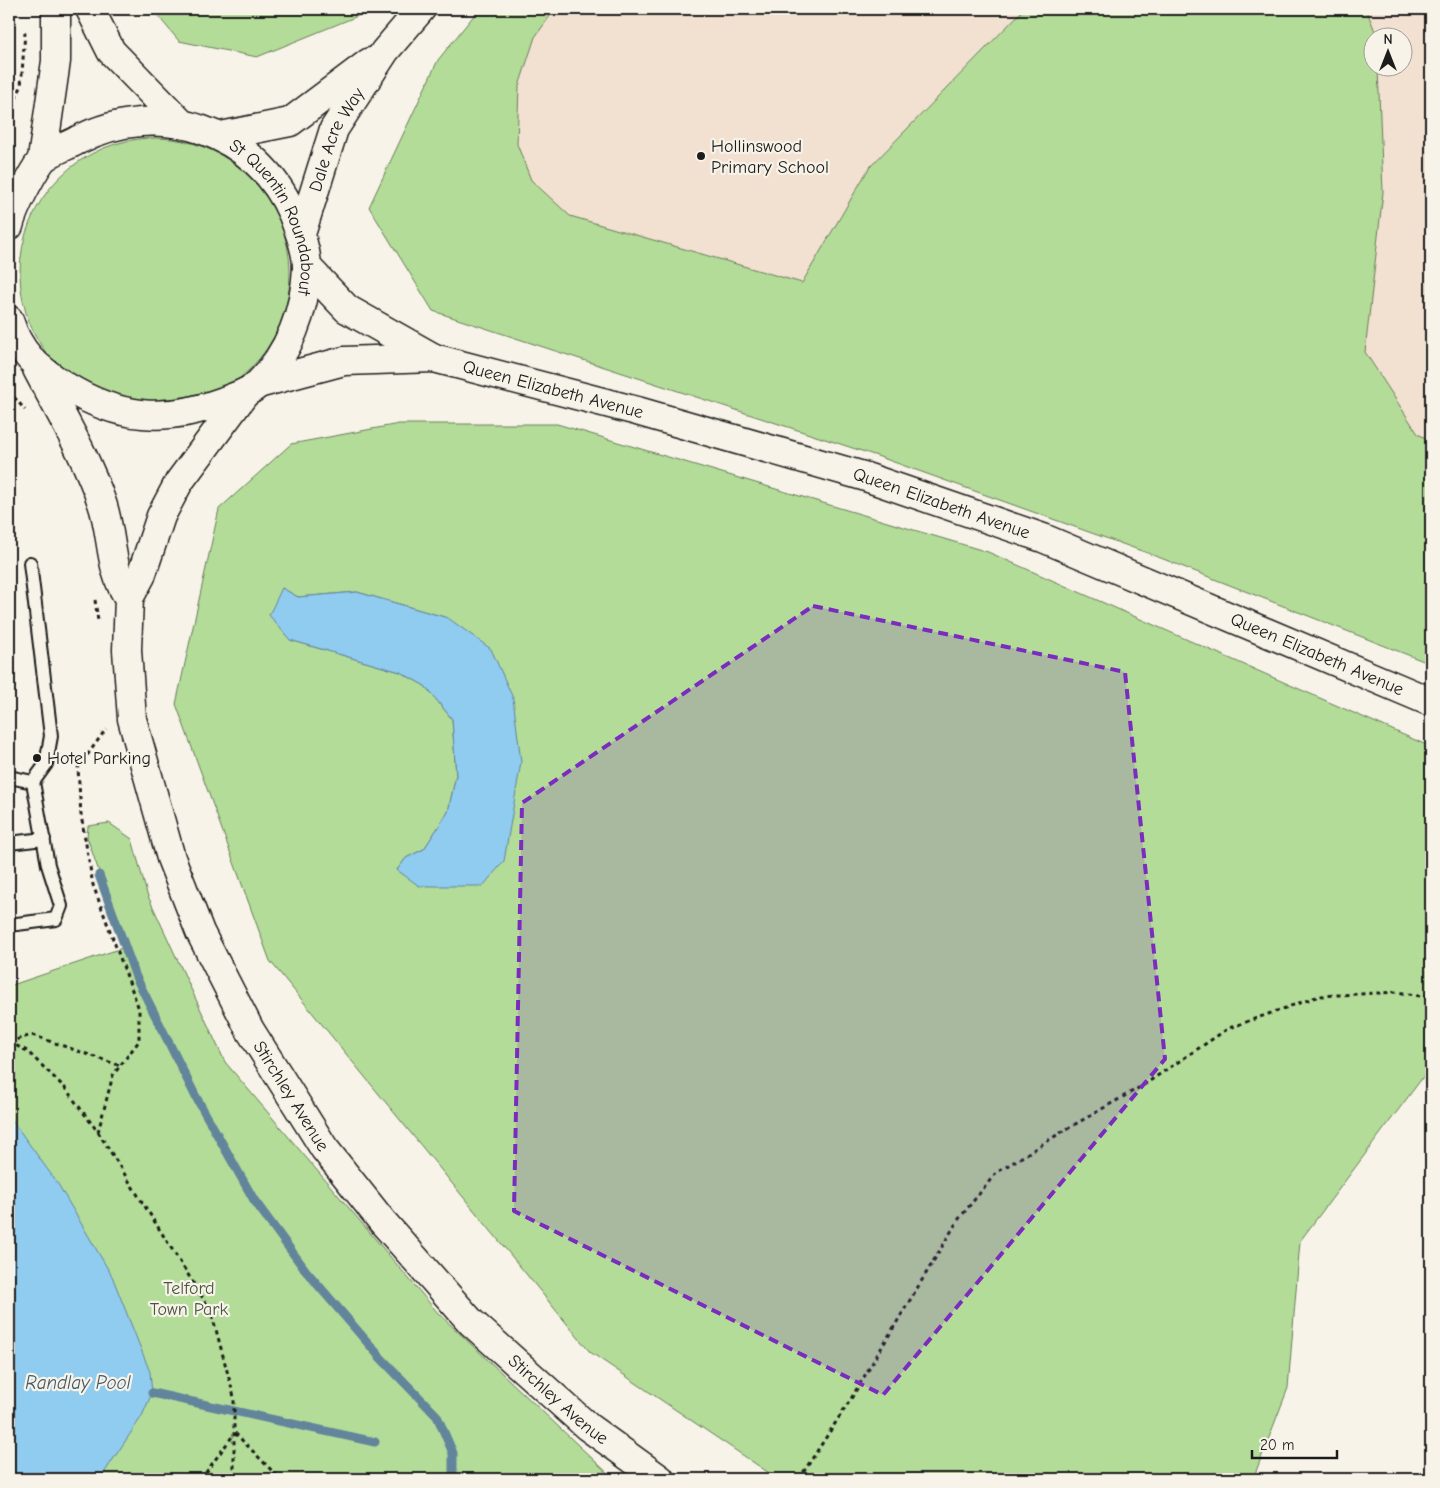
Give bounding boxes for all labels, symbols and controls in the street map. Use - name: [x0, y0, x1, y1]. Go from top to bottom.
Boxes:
- north arrow: [1362, 28, 1412, 78]
- text: N: [1383, 31, 1393, 48]
- street label: Dale Acre Way: [305, 83, 370, 195]
- street label: St Quentin Roundabout: [225, 135, 317, 298]
- place label: Hollinswood Primary School: [711, 136, 829, 178]
- marker: Hollinswood Primary School: [695, 150, 707, 162]
- street label: Queen Elizabeth Avenue: [460, 356, 646, 423]
- street label: Queen Elizabeth Avenue: [851, 464, 1033, 544]
- street label: Queen Elizabeth Avenue: [1227, 609, 1407, 700]
- place label: Hotel Parking: [47, 748, 151, 769]
- marker: Hotel Parking: [31, 752, 43, 764]
- street label: Stirchley Avenue: [249, 1037, 333, 1155]
- park label: Telford Town Park: [150, 1278, 228, 1320]
- street label: Stirchley Avenue: [504, 1350, 612, 1449]
- water label: Randlay Pool: [25, 1372, 131, 1394]
- scale bar: [1252, 1428, 1338, 1460]
- text: 20 m: [1260, 1436, 1294, 1454]

